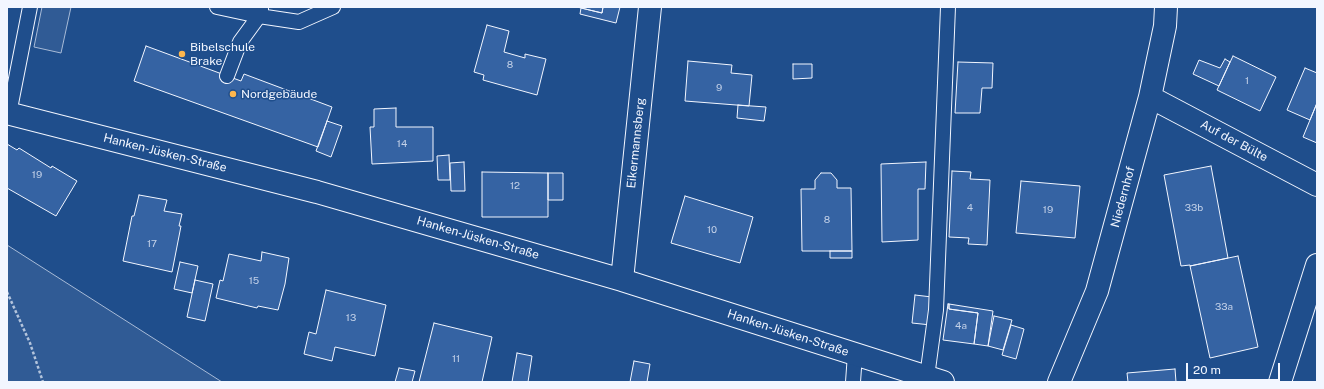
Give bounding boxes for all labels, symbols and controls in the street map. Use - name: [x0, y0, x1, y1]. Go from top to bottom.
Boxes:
- place label: Bibelschule Brake: [190, 40, 255, 68]
- marker: Bibelschule Brake: [177, 49, 187, 59]
- house number: 8: [507, 59, 513, 71]
- house number: 1: [1245, 75, 1249, 87]
- house number: 9: [716, 82, 722, 94]
- place label: Nordgebäude: [241, 87, 317, 101]
- marker: Nordgebäude: [228, 89, 238, 99]
- street label: Eikermannsberg: [624, 97, 648, 189]
- street label: Auf der Bülte: [1198, 117, 1270, 165]
- street label: Hanken-Jüsken-Straße: [102, 131, 228, 175]
- house number: 14: [397, 138, 407, 150]
- street label: Niedernhof: [1108, 165, 1138, 229]
- house number: 19: [32, 169, 42, 181]
- house number: 12: [510, 180, 520, 192]
- house number: 4: [967, 202, 973, 214]
- house number: 33b: [1185, 202, 1203, 214]
- house number: 19: [1043, 204, 1053, 216]
- street label: Hanken-Jüsken-Straße: [415, 214, 541, 262]
- house number: 8: [824, 214, 830, 226]
- house number: 10: [707, 224, 717, 236]
- house number: 17: [147, 238, 157, 250]
- house number: 15: [249, 275, 259, 287]
- house number: 33a: [1215, 301, 1233, 313]
- street label: Hanken-Jüsken-Straße: [726, 307, 850, 359]
- house number: 13: [346, 312, 356, 324]
- house number: 4a: [955, 320, 967, 332]
- house number: 11: [452, 353, 460, 365]
- scale bar: [1188, 355, 1282, 381]
- text: 20 m: [1193, 363, 1221, 377]

